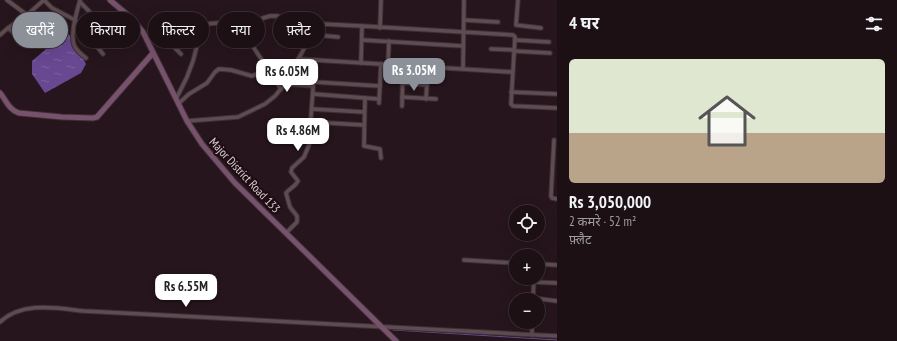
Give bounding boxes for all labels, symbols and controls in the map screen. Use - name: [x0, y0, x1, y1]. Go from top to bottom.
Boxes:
- chip: खरीदें: [12, 12, 68, 48]
- chip: किराया: [76, 12, 140, 48]
- chip: फ़िल्टर: [148, 12, 209, 48]
- chip: नया: [217, 12, 265, 48]
- chip: फ़्लैट: [273, 12, 325, 48]
- text: 4 घर: [569, 12, 599, 34]
- icon: filters: [863, 13, 885, 35]
- pin: Rs 3.05M: [373, 58, 455, 92]
- pin: Rs 6.05M: [246, 59, 328, 93]
- text: Rs 3.05M: [392, 62, 436, 79]
- text: Rs 6.05M: [265, 63, 309, 80]
- icon: home: [691, 85, 763, 157]
- pin: Rs 4.86M: [257, 118, 339, 152]
- text: Rs 4.86M: [276, 122, 320, 139]
- street label: Major District Road 133: [206, 134, 284, 216]
- text: Rs 3,050,000: [569, 191, 651, 213]
- map controls: [509, 205, 545, 329]
- button: locate: [509, 205, 545, 241]
- text: 2 कमरे · 52 m²: [569, 213, 636, 230]
- text: फ़्लैट: [569, 231, 592, 248]
- button: +: [509, 249, 545, 285]
- pin: Rs 6.55M: [145, 274, 227, 308]
- text: Rs 6.55M: [164, 278, 208, 295]
- button: −: [509, 293, 545, 329]

